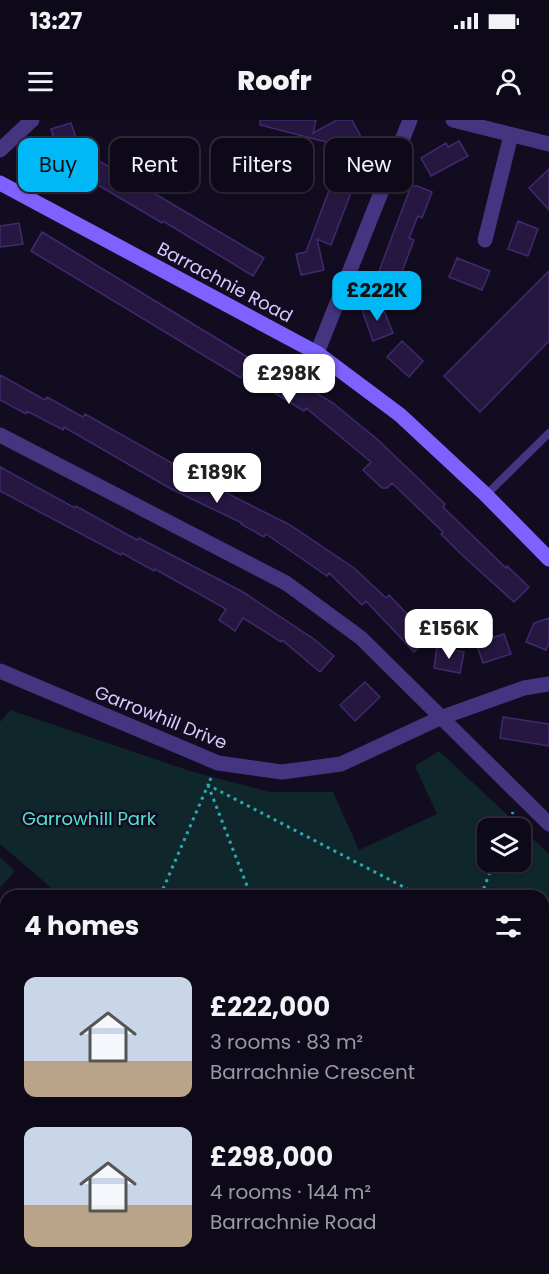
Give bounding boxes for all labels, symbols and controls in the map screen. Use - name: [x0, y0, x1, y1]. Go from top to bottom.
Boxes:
- text: 13:27: [30, 6, 82, 37]
- text: Roofr: [237, 62, 312, 99]
- icon: menu: [24, 65, 57, 98]
- icon: person: [492, 65, 525, 98]
- chip: Buy: [18, 138, 98, 192]
- chip: Rent: [110, 138, 199, 192]
- chip: Filters: [211, 138, 313, 192]
- chip: New: [325, 138, 412, 192]
- street label: Barrachnie Road: [153, 236, 297, 328]
- pin: £222K: [335, 271, 419, 322]
- text: £222K: [346, 276, 408, 304]
- pin: £298K: [247, 354, 331, 405]
- text: £298K: [257, 359, 321, 387]
- pin: £189K: [175, 453, 259, 504]
- text: £189K: [187, 458, 247, 486]
- pin: £156K: [407, 609, 491, 660]
- text: £156K: [419, 614, 479, 642]
- street label: Garrowhill Drive: [91, 679, 231, 755]
- park label: Garrowhill Park: [22, 806, 157, 831]
- map controls: [477, 818, 531, 872]
- button: layers: [477, 818, 531, 872]
- text: 4 homes: [24, 908, 139, 944]
- icon: filters: [492, 910, 525, 943]
- text: £222,000: [210, 989, 330, 1025]
- icon: home: [72, 1001, 144, 1073]
- text: 3 rooms · 83 m²: [210, 1028, 363, 1056]
- text: Barrachnie Crescent: [210, 1058, 415, 1086]
- text: £298,000: [210, 1139, 333, 1175]
- icon: home: [72, 1151, 144, 1223]
- text: 4 rooms · 144 m²: [210, 1178, 371, 1206]
- text: Barrachnie Road: [210, 1208, 377, 1236]

